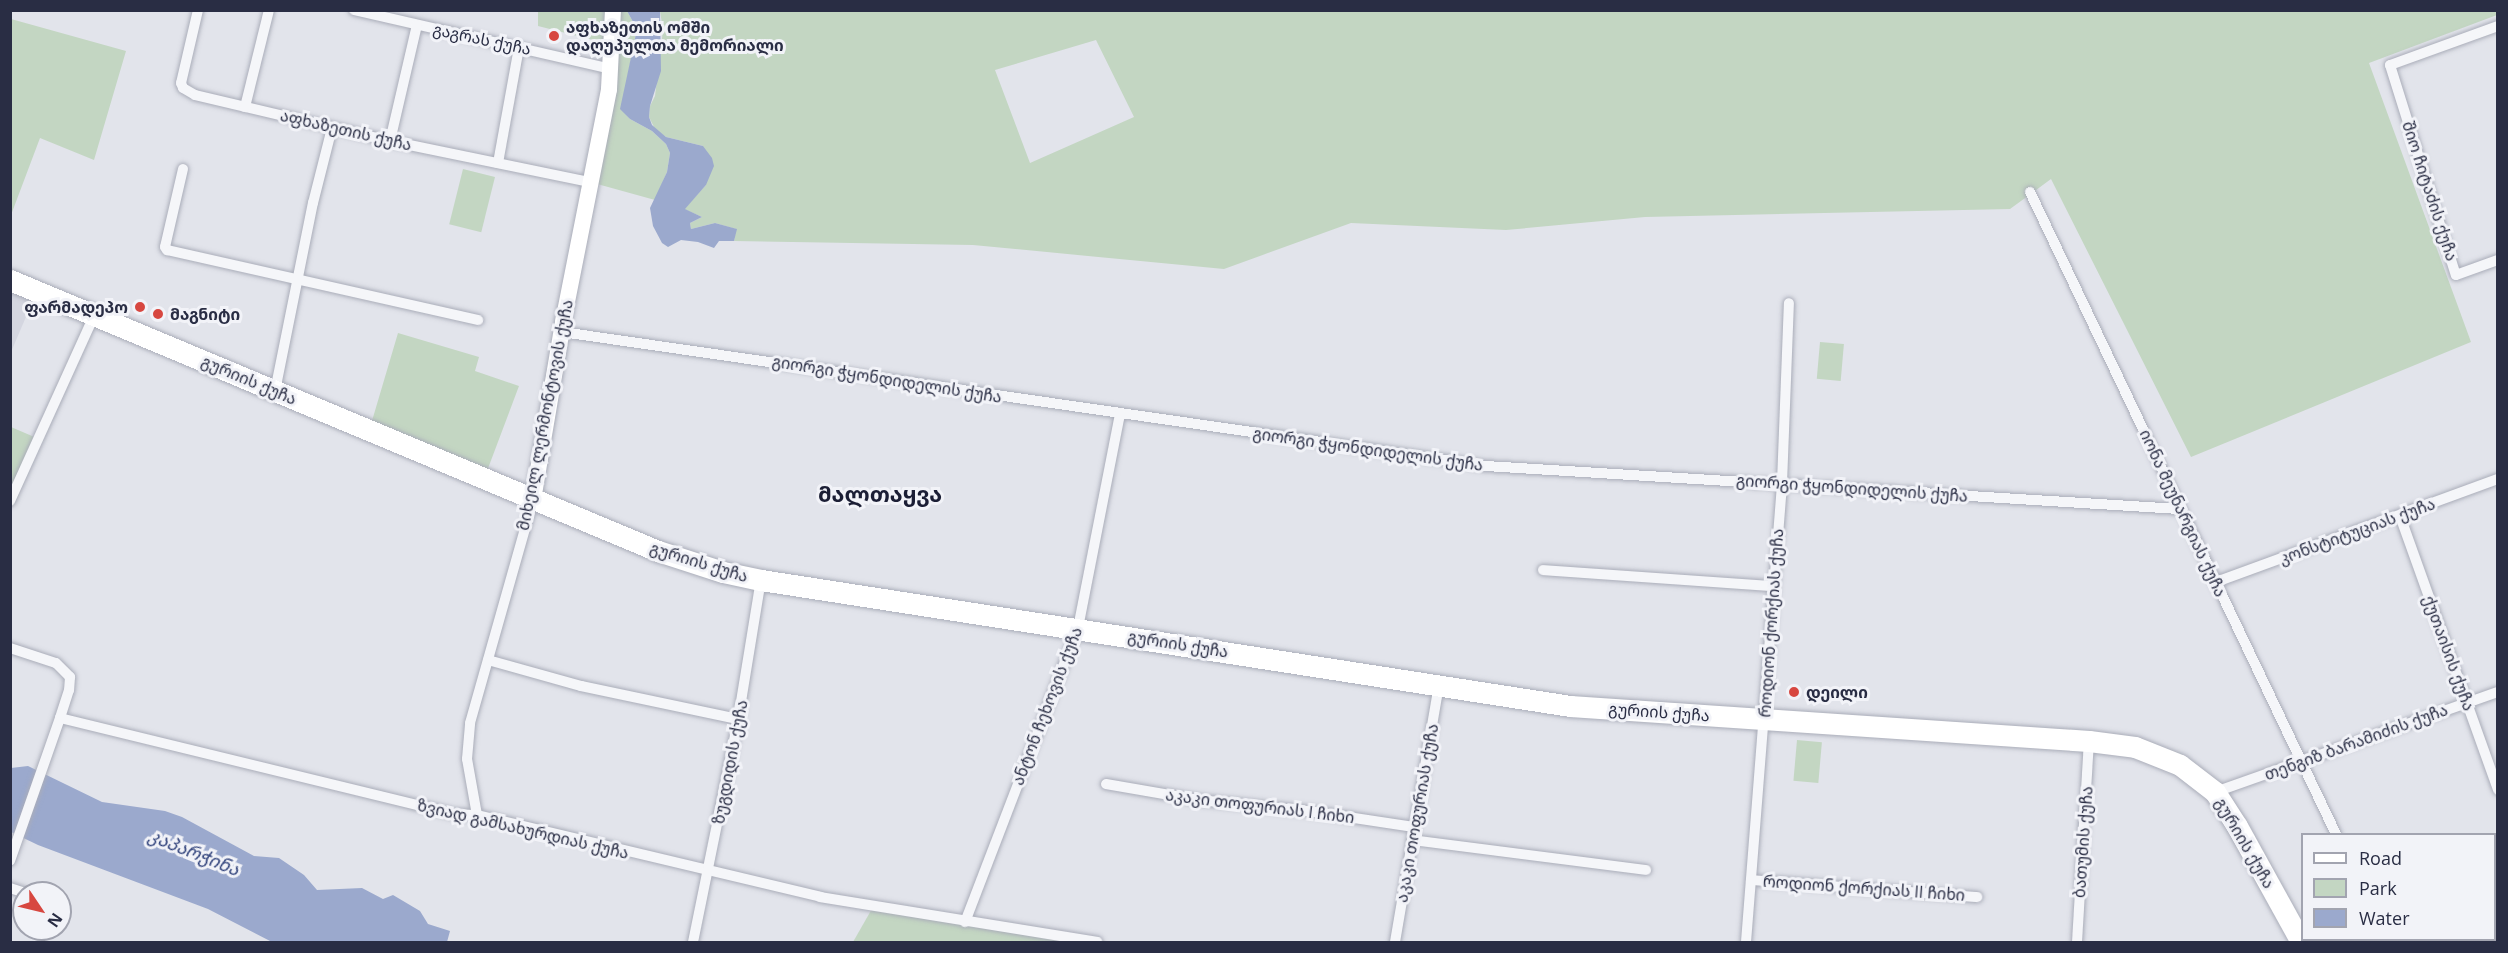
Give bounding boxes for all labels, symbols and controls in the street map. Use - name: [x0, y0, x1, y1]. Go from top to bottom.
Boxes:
- place label: აფხაზეთის ომში დაღუპულთა მემორიალი: [566, 17, 784, 55]
- street label: გაგრას ქუჩა: [431, 19, 533, 59]
- marker: აფხაზეთის ომში დაღუპულთა მემორიალი: [547, 29, 561, 43]
- street label: აფხაზეთის ქუჩა: [278, 106, 414, 154]
- street label: შიო ჩიტაძის ქუჩა: [2398, 119, 2462, 263]
- place label: ფარმადეპო: [24, 297, 128, 317]
- street label: მიხეილ ლერმონტოვის ქუჩა: [513, 298, 577, 532]
- marker: ფარმადეპო: [133, 300, 147, 314]
- place label: მაგნიტი: [170, 304, 240, 324]
- marker: მაგნიტი: [151, 307, 165, 321]
- street label: გურიის ქუჩა: [198, 351, 300, 409]
- street label: გიორგი ჭყონდიდელის ქუჩა: [771, 351, 1003, 407]
- street label: გიორგი ჭყონდიდელის ქუჩა: [1252, 423, 1484, 475]
- street label: იონა მეუნარგიას ქუჩა: [2136, 426, 2230, 600]
- street label: გიორგი ჭყონდიდელის ქუჩა: [1735, 470, 1969, 506]
- district label: მალთაყვა: [818, 481, 942, 507]
- street label: კონსტიტუციას ქუჩა: [2276, 494, 2438, 568]
- street label: როდიონ ქორქიას ქუჩა: [1755, 528, 1787, 718]
- street label: გურიის ქუჩა: [648, 538, 750, 586]
- street label: ქუთაისის ქუჩა: [2419, 593, 2479, 713]
- street label: ანტონ ჩეხოვის ქუჩა: [1008, 624, 1086, 788]
- street label: გურიის ქუჩა: [1126, 627, 1230, 661]
- place label: დეილი: [1806, 682, 1868, 702]
- marker: დეილი: [1787, 685, 1801, 699]
- street label: ზუგდიდის ქუჩა: [709, 698, 751, 826]
- street label: გურიის ქუჩა: [1608, 699, 1710, 725]
- street label: თენგიზ ბარამიძის ქუჩა: [2262, 700, 2450, 784]
- street label: აკაკი თოფურიას ქუჩა: [1392, 722, 1442, 904]
- street label: აკაკი თოფურიას I ჩიხი: [1164, 785, 1356, 827]
- street label: ბათუმის ქუჩა: [2070, 785, 2096, 899]
- street label: გურიის ქუჩა: [2211, 794, 2279, 892]
- street label: ზვიად გამსახურდიას ქუჩა: [415, 795, 631, 863]
- water label: კაპარჭინა: [145, 824, 243, 880]
- legend: [2301, 833, 2496, 941]
- text: Road: [2359, 846, 2402, 870]
- street label: როდიონ ქორქიას II ჩიხი: [1762, 871, 1966, 905]
- text: Park: [2359, 876, 2397, 900]
- north arrow: [12, 881, 72, 941]
- text: Water: [2359, 906, 2410, 930]
- text: N: [42, 909, 68, 932]

